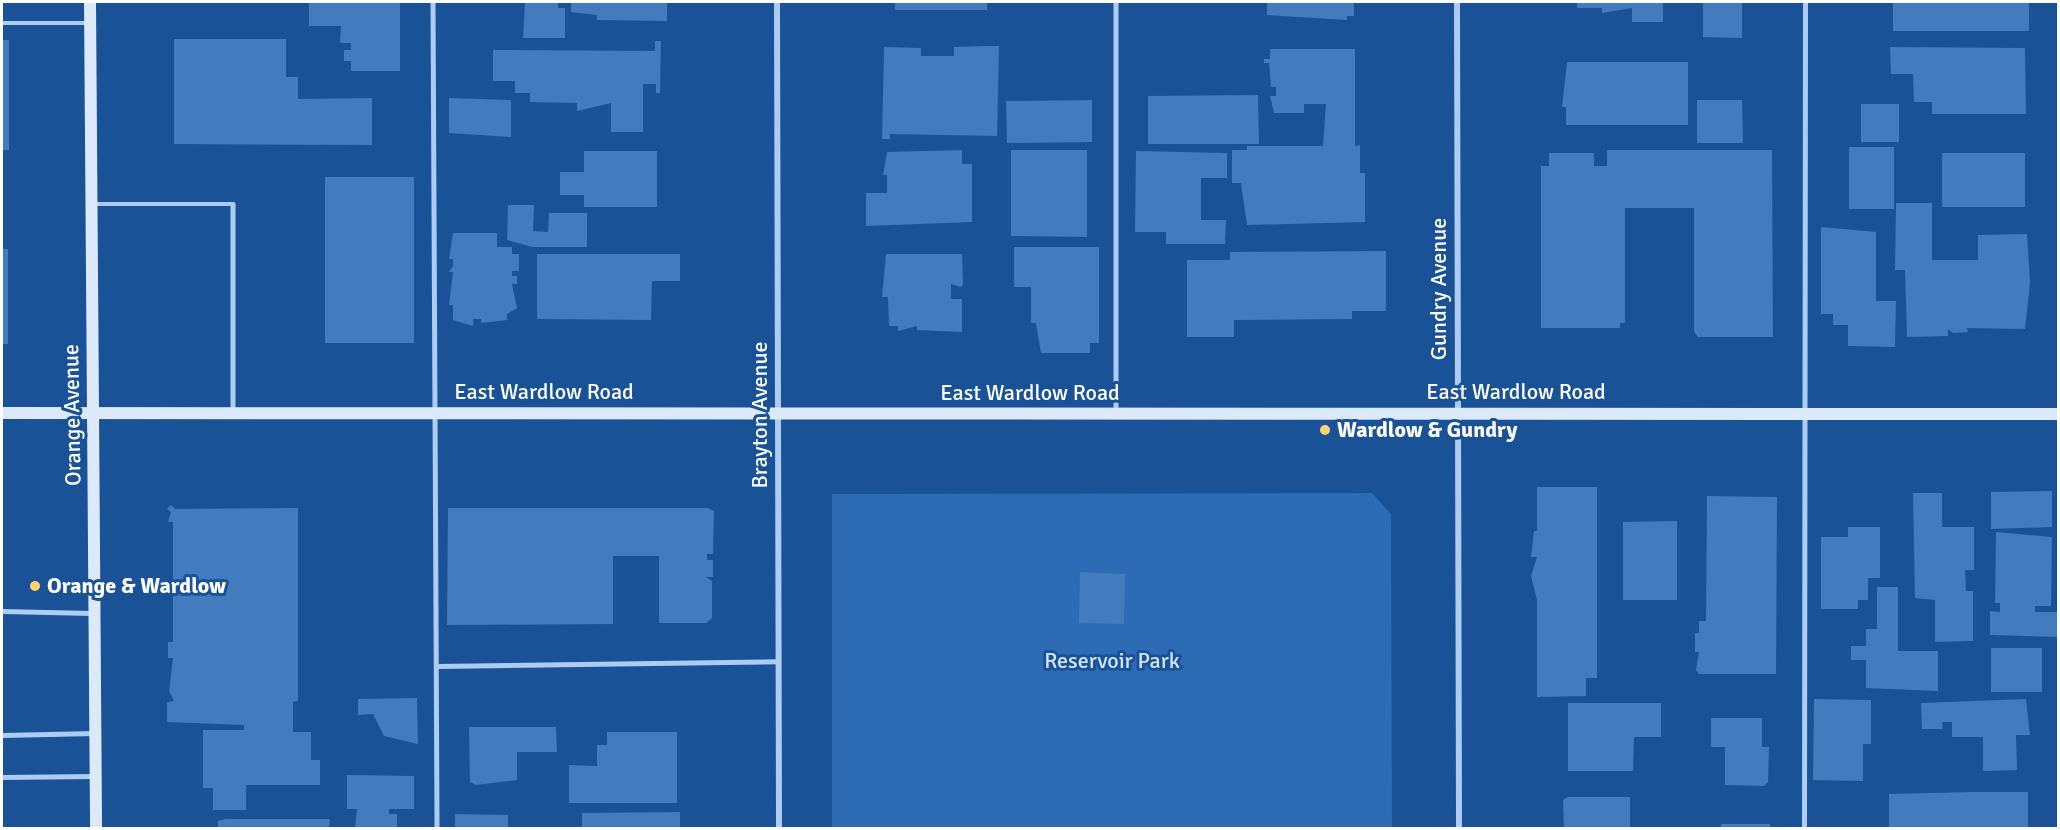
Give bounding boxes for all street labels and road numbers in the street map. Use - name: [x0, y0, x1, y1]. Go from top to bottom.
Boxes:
- street label: Gundry Avenue: [1426, 218, 1452, 360]
- street label: Brayton Avenue: [747, 342, 773, 488]
- street label: Orange Avenue: [58, 344, 86, 486]
- street label: East Wardlow Road: [454, 379, 634, 405]
- street label: East Wardlow Road: [1426, 379, 1606, 405]
- street label: East Wardlow Road: [940, 380, 1120, 406]

